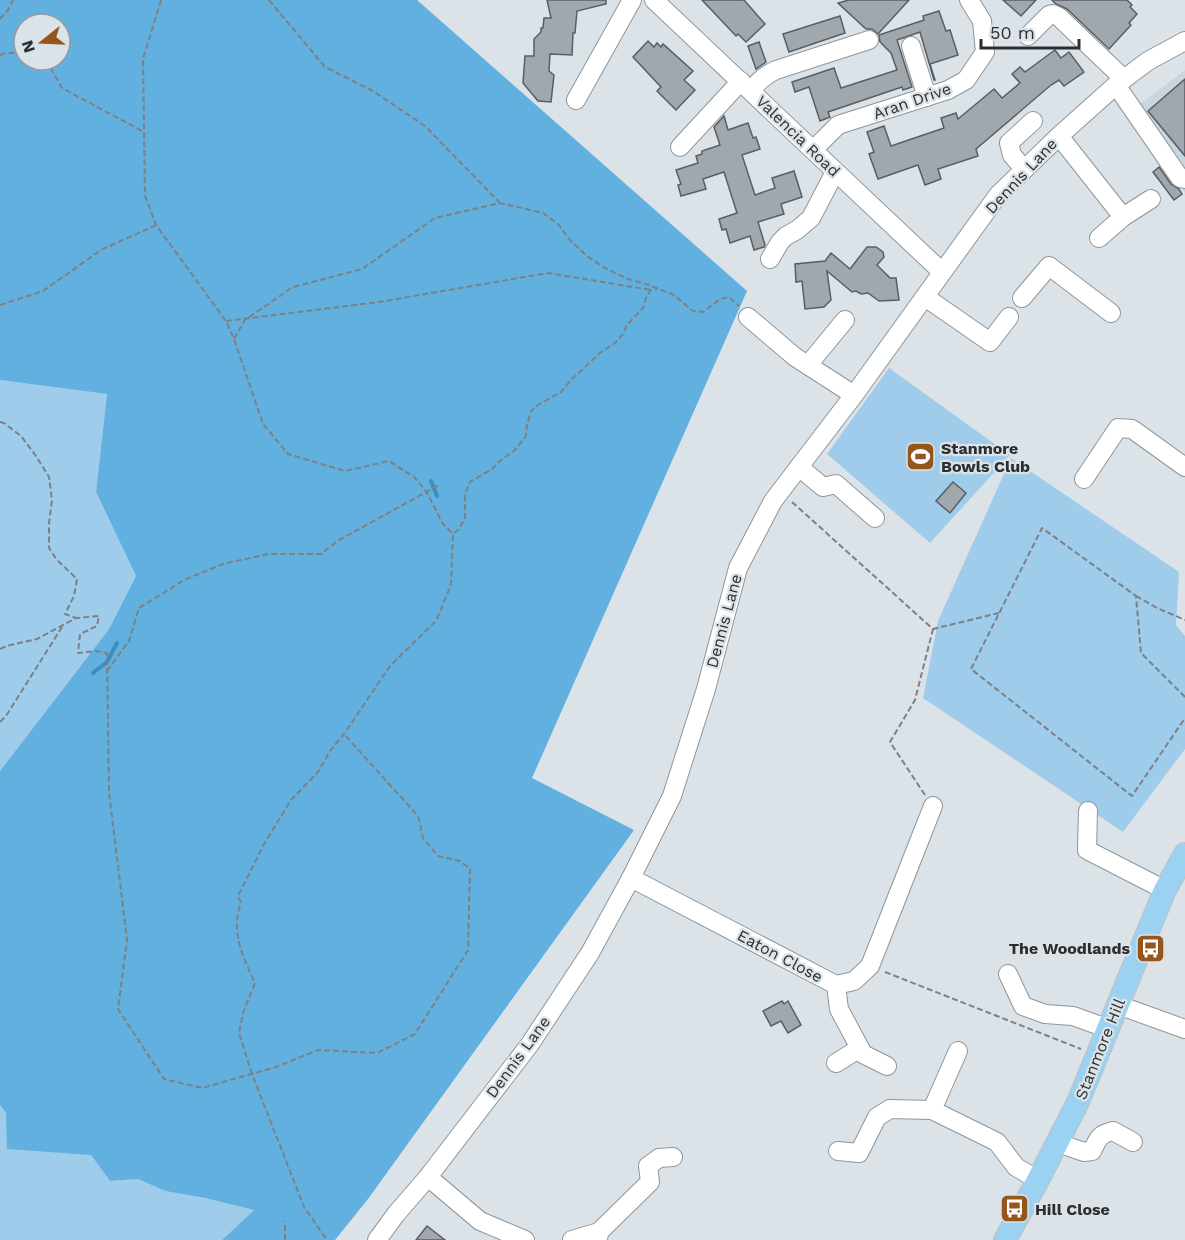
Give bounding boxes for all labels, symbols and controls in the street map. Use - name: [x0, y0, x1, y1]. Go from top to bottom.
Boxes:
- north arrow: [12, 12, 72, 72]
- scale bar: [981, 12, 1078, 50]
- text: 50 m: [990, 22, 1035, 43]
- text: N: [17, 38, 39, 55]
- street label: Aran Drive: [871, 79, 953, 123]
- street label: Valencia Road: [752, 91, 844, 181]
- street label: Dennis Lane: [981, 134, 1061, 218]
- place label: Stanmore Bowls Club: [941, 439, 1030, 476]
- sports icon: Stanmore Bowls Club: [904, 441, 936, 473]
- street label: Dennis Lane: [702, 572, 746, 670]
- street label: Eaton Close: [734, 926, 826, 986]
- bus stop icon: The Woodlands: [1135, 932, 1167, 964]
- place label: The Woodlands: [1009, 939, 1130, 958]
- street label: Stanmore Hill: [1071, 996, 1129, 1102]
- street label: Dennis Lane: [482, 1012, 554, 1102]
- bus stop icon: Hill Close: [998, 1193, 1030, 1225]
- place label: Hill Close: [1035, 1200, 1110, 1219]

